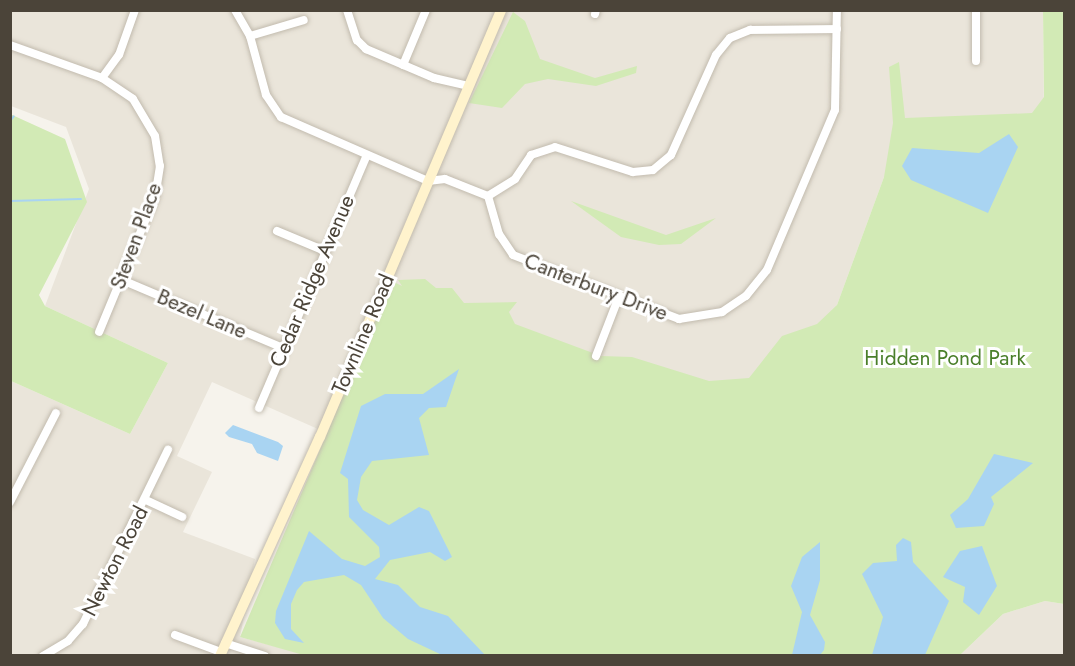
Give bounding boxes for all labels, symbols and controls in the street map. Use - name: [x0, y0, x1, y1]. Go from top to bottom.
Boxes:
- street label: Steven Place: [105, 179, 167, 293]
- street label: Cedar Ridge Avenue: [264, 191, 360, 371]
- street label: Canterbury Drive: [521, 248, 671, 326]
- street label: Townline Road: [326, 270, 400, 398]
- street label: Bezel Lane: [153, 284, 251, 344]
- park label: Hidden Pond Park: [864, 345, 1026, 371]
- street label: Newton Road: [76, 502, 154, 620]

